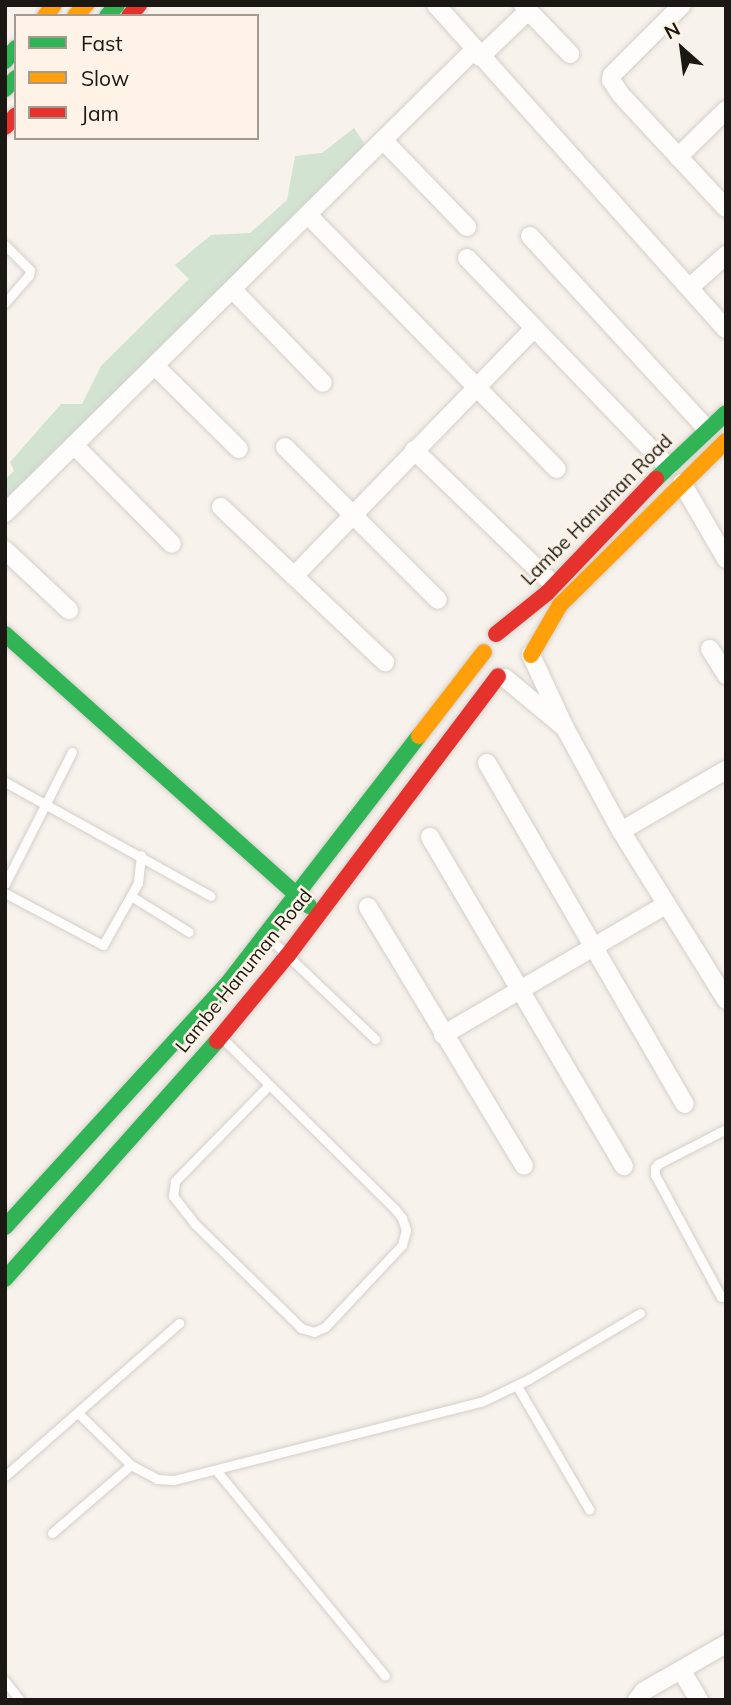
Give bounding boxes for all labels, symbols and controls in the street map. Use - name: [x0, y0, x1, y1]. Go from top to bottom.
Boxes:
- legend: [14, 14, 259, 140]
- north arrow: [647, 14, 717, 84]
- text: N: [660, 16, 684, 44]
- text: Fast: [81, 30, 123, 56]
- text: Slow: [81, 65, 129, 91]
- text: Jam: [81, 100, 119, 126]
- street label: Lambe Hanuman Road: [517, 430, 677, 590]
- street label: Lambe Hanuman Road: [171, 885, 317, 1057]

